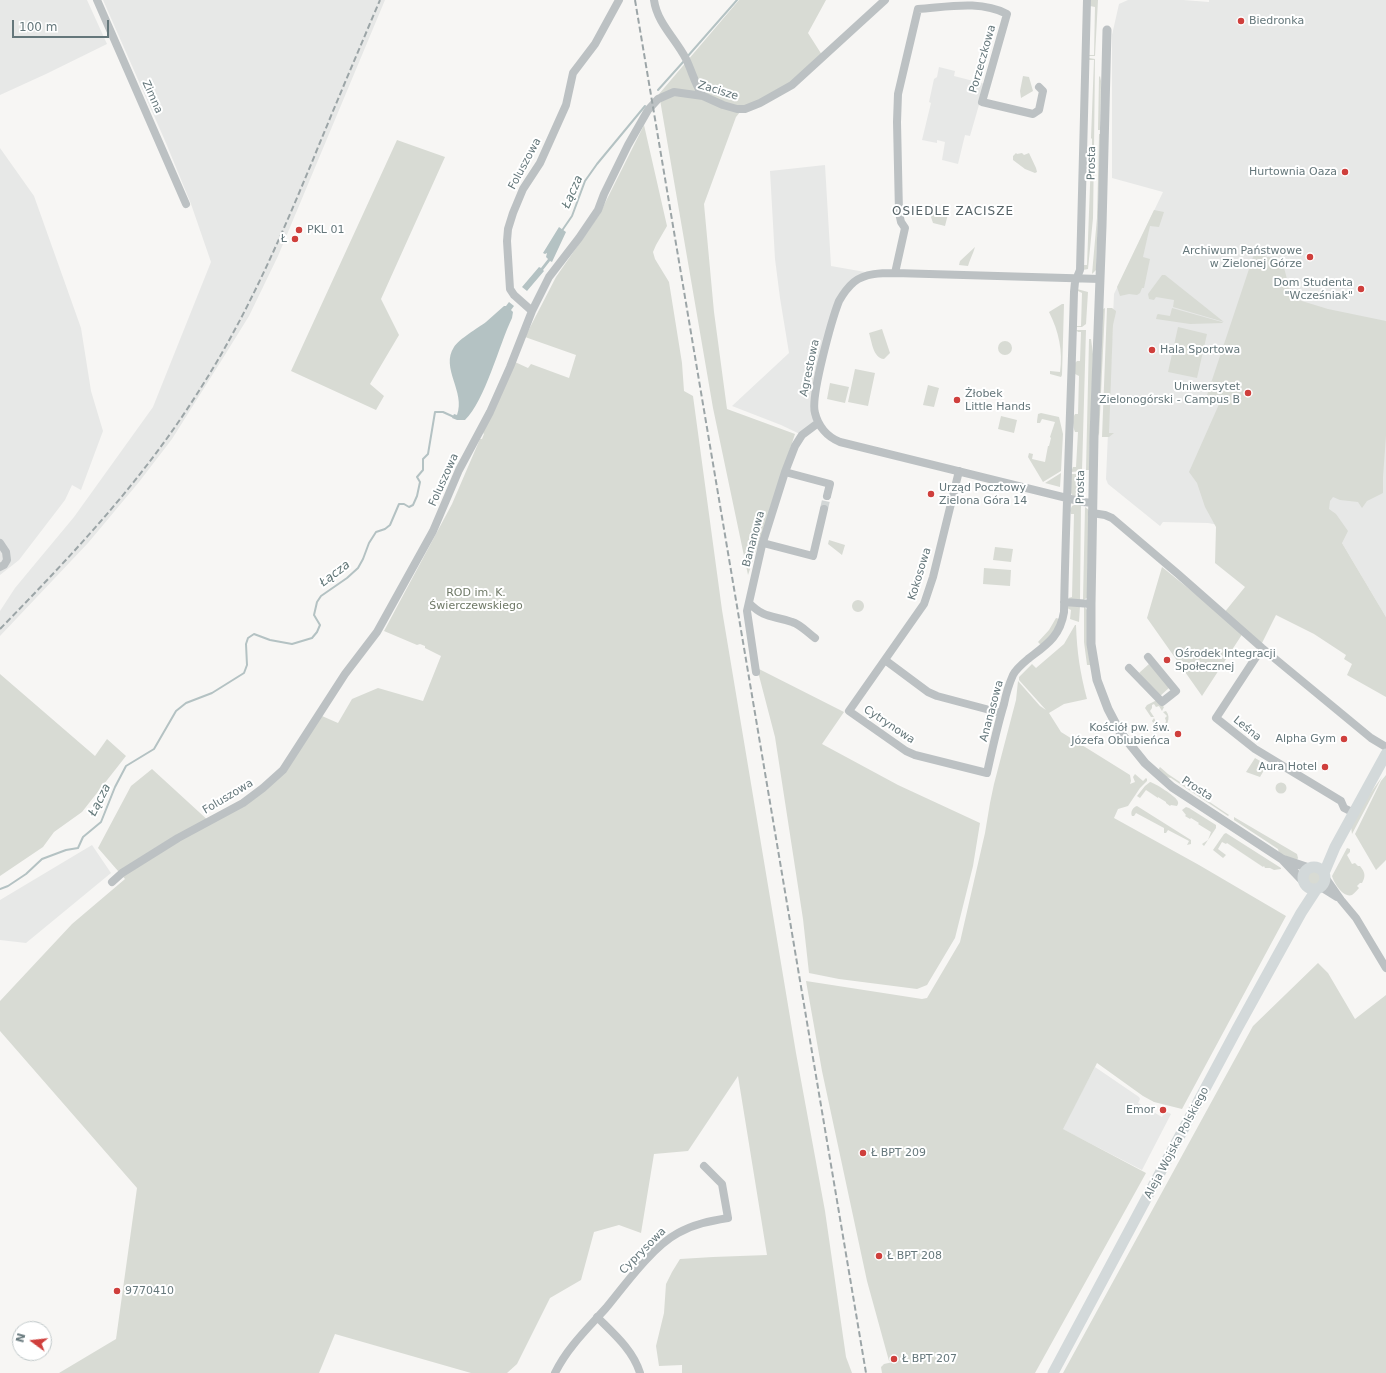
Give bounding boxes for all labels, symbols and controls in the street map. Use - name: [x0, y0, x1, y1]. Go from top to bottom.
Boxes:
- scale bar: [14, 12, 111, 38]
- place label: Biedronka: [1249, 14, 1304, 28]
- marker: Biedronka: [1236, 16, 1246, 26]
- text: 100 m: [19, 20, 57, 34]
- street label: Porzeczkowa: [967, 23, 999, 95]
- street label: Zimna: [139, 78, 165, 116]
- street label: Zacisze: [696, 79, 740, 103]
- street label: Foluszowa: [506, 136, 544, 192]
- street label: Prosta: [1085, 146, 1099, 180]
- place label: Hurtownia Oaza: [1249, 165, 1337, 179]
- marker: Hurtownia Oaza: [1340, 167, 1350, 177]
- water label: Łącza: [559, 173, 587, 211]
- district label: OSIEDLE ZACISZE: [892, 205, 1014, 219]
- place label: PKL 01: [307, 223, 344, 237]
- marker: PKL 01: [294, 225, 304, 235]
- place label: Ł: [281, 232, 287, 246]
- marker: Ł: [290, 234, 300, 244]
- place label: Archiwum Państwowe w Zielonej Górze: [1183, 244, 1302, 270]
- marker: Archiwum Państwowe w Zielonej Górze: [1305, 252, 1315, 262]
- place label: Dom Studenta "Wcześniak": [1274, 276, 1353, 302]
- marker: Dom Studenta "Wcześniak": [1356, 284, 1366, 294]
- street label: Agrestowa: [798, 338, 822, 398]
- place label: Hala Sportowa: [1160, 343, 1240, 357]
- marker: Hala Sportowa: [1147, 345, 1157, 355]
- place label: Uniwersytet Zielonogórski - Campus B: [1099, 380, 1240, 406]
- place label: Żłobek Little Hands: [965, 387, 1031, 413]
- marker: Uniwersytet Zielonogórski - Campus B: [1243, 388, 1253, 398]
- marker: Żłobek Little Hands: [952, 395, 962, 405]
- street label: Foluszowa: [426, 451, 462, 509]
- street label: Prosta: [1074, 470, 1088, 504]
- place label: Urząd Pocztowy Zielona Góra 14: [939, 481, 1027, 507]
- marker: Urząd Pocztowy Zielona Góra 14: [926, 489, 936, 499]
- street label: Bananowa: [740, 510, 768, 568]
- street label: Kokosowa: [906, 546, 934, 602]
- water label: Łącza: [317, 558, 353, 590]
- park label: ROD im. K. Świerczewskiego: [429, 586, 523, 612]
- place label: Ośrodek Integracji Społecznej: [1175, 647, 1276, 673]
- marker: Ośrodek Integracji Społecznej: [1162, 655, 1172, 665]
- street label: Ananasowa: [977, 679, 1007, 743]
- street label: Cytrynowa: [861, 703, 917, 747]
- street label: Leśna: [1230, 714, 1264, 744]
- place label: Kościół pw. św. Józefa Oblubieńca: [1071, 721, 1170, 747]
- marker: Kościół pw. św. Józefa Oblubieńca: [1173, 729, 1183, 739]
- place label: Alpha Gym: [1275, 732, 1336, 746]
- marker: Alpha Gym: [1339, 734, 1349, 744]
- place label: Aura Hotel: [1259, 760, 1317, 774]
- marker: Aura Hotel: [1320, 762, 1330, 772]
- street label: Prosta: [1179, 774, 1215, 804]
- street label: Foluszowa: [200, 777, 256, 817]
- water label: Łącza: [86, 781, 114, 819]
- street label: Aleja Wojska Polskiego: [1142, 1085, 1212, 1201]
- place label: Emor: [1126, 1103, 1155, 1117]
- marker: Emor: [1158, 1105, 1168, 1115]
- place label: Ł BPT 209: [871, 1146, 926, 1160]
- marker: Ł BPT 209: [858, 1148, 868, 1158]
- street label: Cyprysowa: [617, 1225, 669, 1277]
- place label: Ł BPT 208: [887, 1249, 942, 1263]
- marker: Ł BPT 208: [874, 1251, 884, 1261]
- place label: 9770410: [125, 1284, 174, 1298]
- marker: 9770410: [112, 1286, 122, 1296]
- north arrow: [12, 1321, 52, 1361]
- text: N: [13, 1332, 28, 1344]
- place label: Ł BPT 207: [902, 1352, 957, 1366]
- marker: Ł BPT 207: [889, 1354, 899, 1364]

